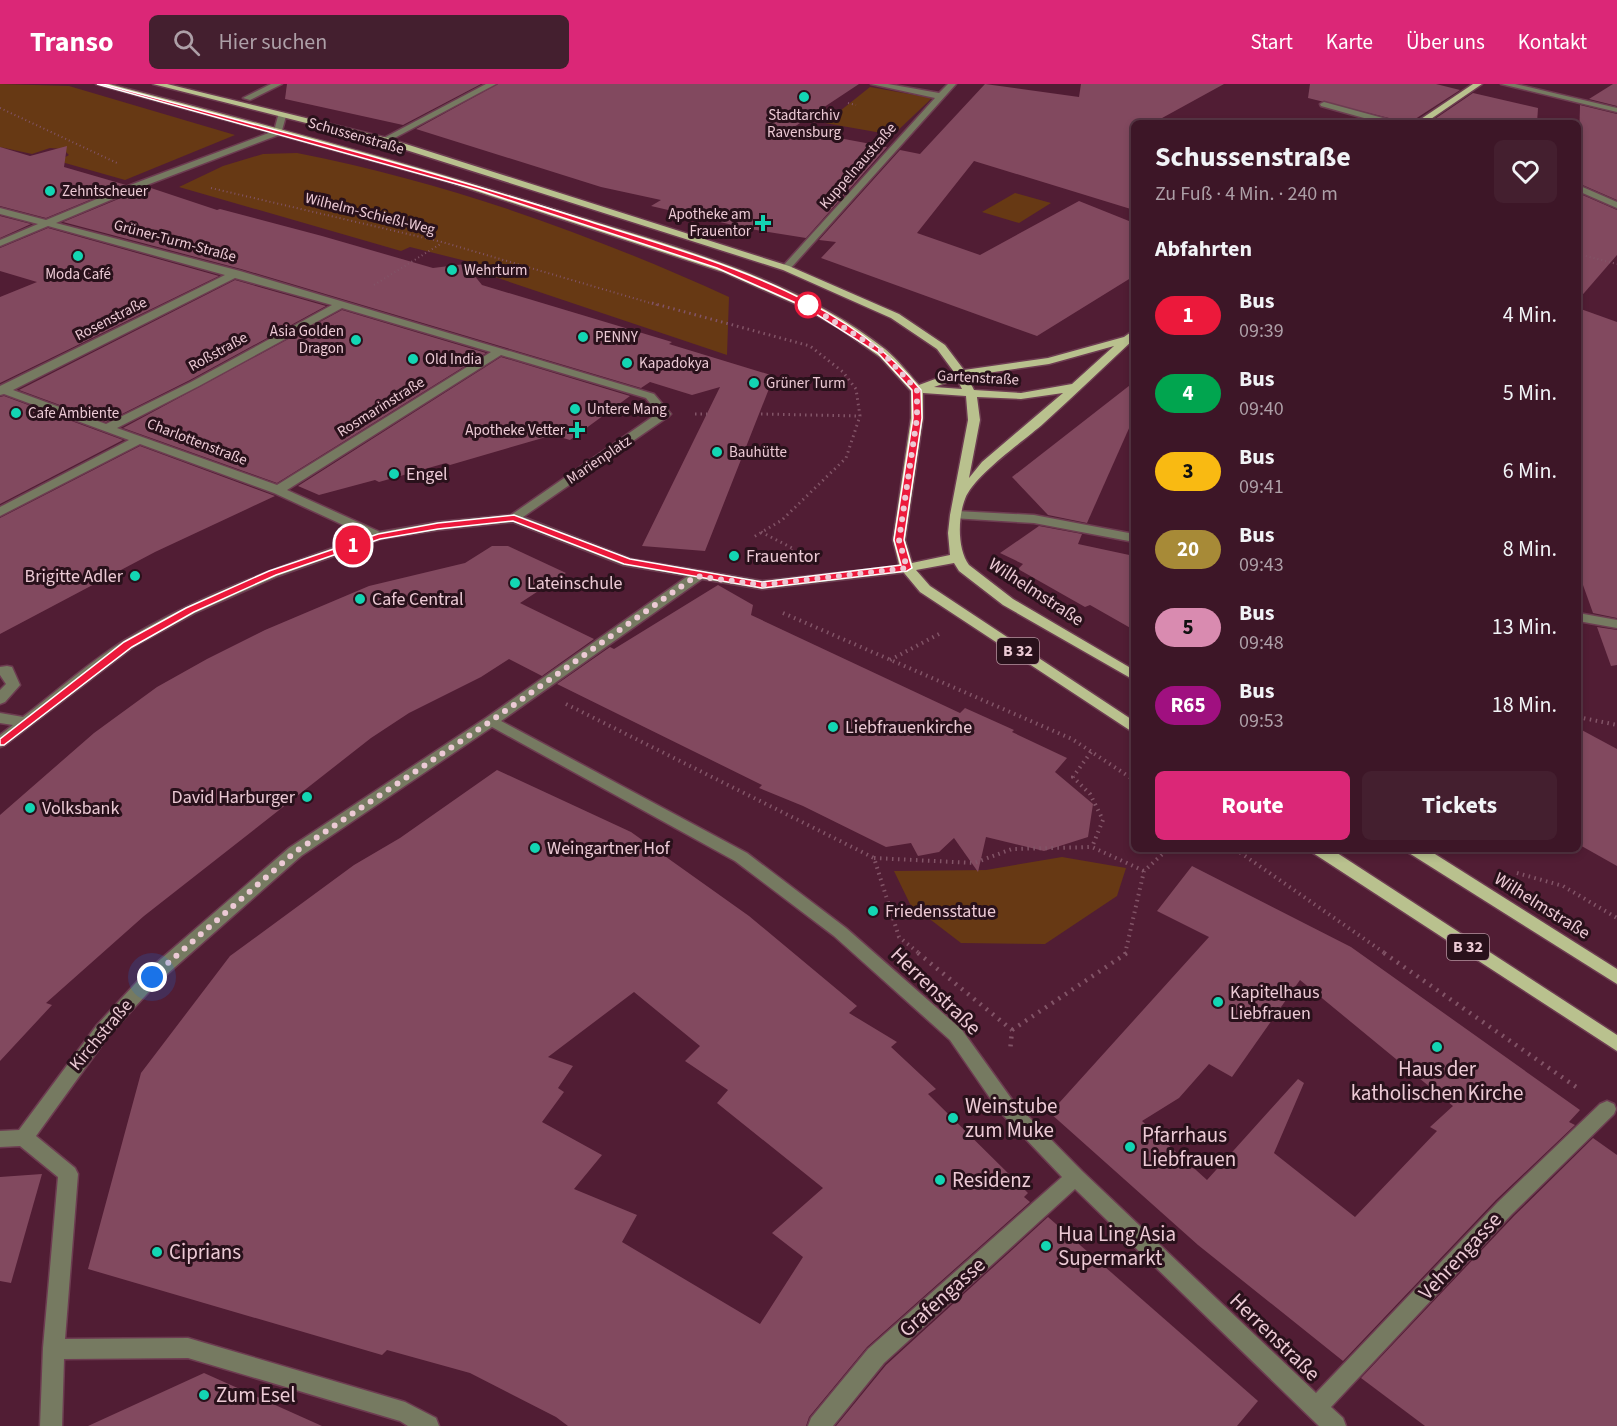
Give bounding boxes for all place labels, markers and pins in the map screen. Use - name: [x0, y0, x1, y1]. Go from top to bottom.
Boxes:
- marker: Stadtarchiv Ravensburg: [797, 90, 811, 104]
- place label: Stadtarchiv Ravensburg: [767, 105, 841, 143]
- place label: Zehntscheuer: [62, 181, 149, 202]
- marker: Zehntscheuer: [43, 184, 57, 198]
- place label: Apotheke am Frauentor: [668, 204, 752, 242]
- marker: Apotheke am Frauentor: [756, 216, 770, 230]
- marker: Moda Café: [71, 249, 85, 263]
- place label: Wehrturm: [464, 260, 527, 281]
- marker: Wehrturm: [445, 263, 459, 277]
- place label: Moda Café: [45, 264, 111, 285]
- unlabelled marker: [795, 292, 821, 318]
- place label: Asia Golden Dragon: [270, 321, 344, 359]
- place label: PENNY: [595, 327, 639, 348]
- marker: PENNY: [576, 330, 590, 344]
- marker: Asia Golden Dragon: [349, 333, 363, 347]
- place label: Old India: [425, 349, 482, 370]
- marker: Old India: [406, 352, 420, 366]
- place label: Kapadokya: [639, 353, 709, 374]
- marker: Kapadokya: [620, 356, 634, 370]
- place label: Grüner Turm: [766, 373, 846, 394]
- marker: Grüner Turm: [747, 376, 761, 390]
- place label: Untere Mang: [587, 399, 667, 420]
- marker: Untere Mang: [568, 402, 582, 416]
- place label: Cafe Ambiente: [28, 403, 119, 424]
- marker: Cafe Ambiente: [9, 406, 23, 420]
- place label: Apotheke Vetter: [465, 420, 566, 441]
- marker: Apotheke Vetter: [570, 423, 584, 437]
- place label: Bauhütte: [729, 442, 787, 463]
- marker: Bauhütte: [710, 445, 724, 459]
- place label: Engel: [406, 462, 448, 487]
- marker: Engel: [387, 467, 401, 481]
- place label: Frauentor: [746, 544, 821, 569]
- marker: Frauentor: [727, 549, 741, 563]
- place label: Brigitte Adler: [25, 564, 124, 589]
- marker: Brigitte Adler: [128, 569, 142, 583]
- place label: Lateinschule: [527, 571, 623, 596]
- marker: Lateinschule: [508, 576, 522, 590]
- place label: Cafe Central: [372, 587, 464, 612]
- marker: Cafe Central: [353, 592, 367, 606]
- place label: Liebfrauenkirche: [845, 715, 972, 740]
- marker: Liebfrauenkirche: [826, 720, 840, 734]
- place label: David Harburger: [172, 785, 296, 810]
- marker: David Harburger: [300, 790, 314, 804]
- place label: Volksbank: [42, 796, 119, 821]
- marker: Volksbank: [23, 801, 37, 815]
- place label: Weingartner Hof: [547, 836, 671, 861]
- marker: Weingartner Hof: [528, 841, 542, 855]
- place label: Friedensstatue: [885, 899, 996, 924]
- marker: Friedensstatue: [866, 904, 880, 918]
- place label: Kapitelhaus Liebfrauen: [1230, 980, 1319, 1026]
- marker: Kapitelhaus Liebfrauen: [1211, 995, 1225, 1009]
- marker: Haus der katholischen Kirche: [1430, 1040, 1444, 1054]
- place label: Haus der katholischen Kirche: [1351, 1054, 1523, 1108]
- place label: Weinstube zum Muke: [965, 1091, 1058, 1145]
- marker: Weinstube zum Muke: [946, 1111, 960, 1125]
- place label: Pfarrhaus Liebfrauen: [1142, 1120, 1236, 1174]
- marker: Pfarrhaus Liebfrauen: [1123, 1140, 1137, 1154]
- place label: Residenz: [952, 1165, 1031, 1195]
- marker: Residenz: [933, 1173, 947, 1187]
- place label: Hua Ling Asia Supermarkt: [1058, 1219, 1176, 1273]
- place label: Ciprians: [169, 1237, 241, 1267]
- marker: Hua Ling Asia Supermarkt: [1039, 1239, 1053, 1253]
- marker: Ciprians: [150, 1245, 164, 1259]
- place label: Zum Esel: [216, 1380, 296, 1410]
- marker: Zum Esel: [197, 1388, 211, 1402]

